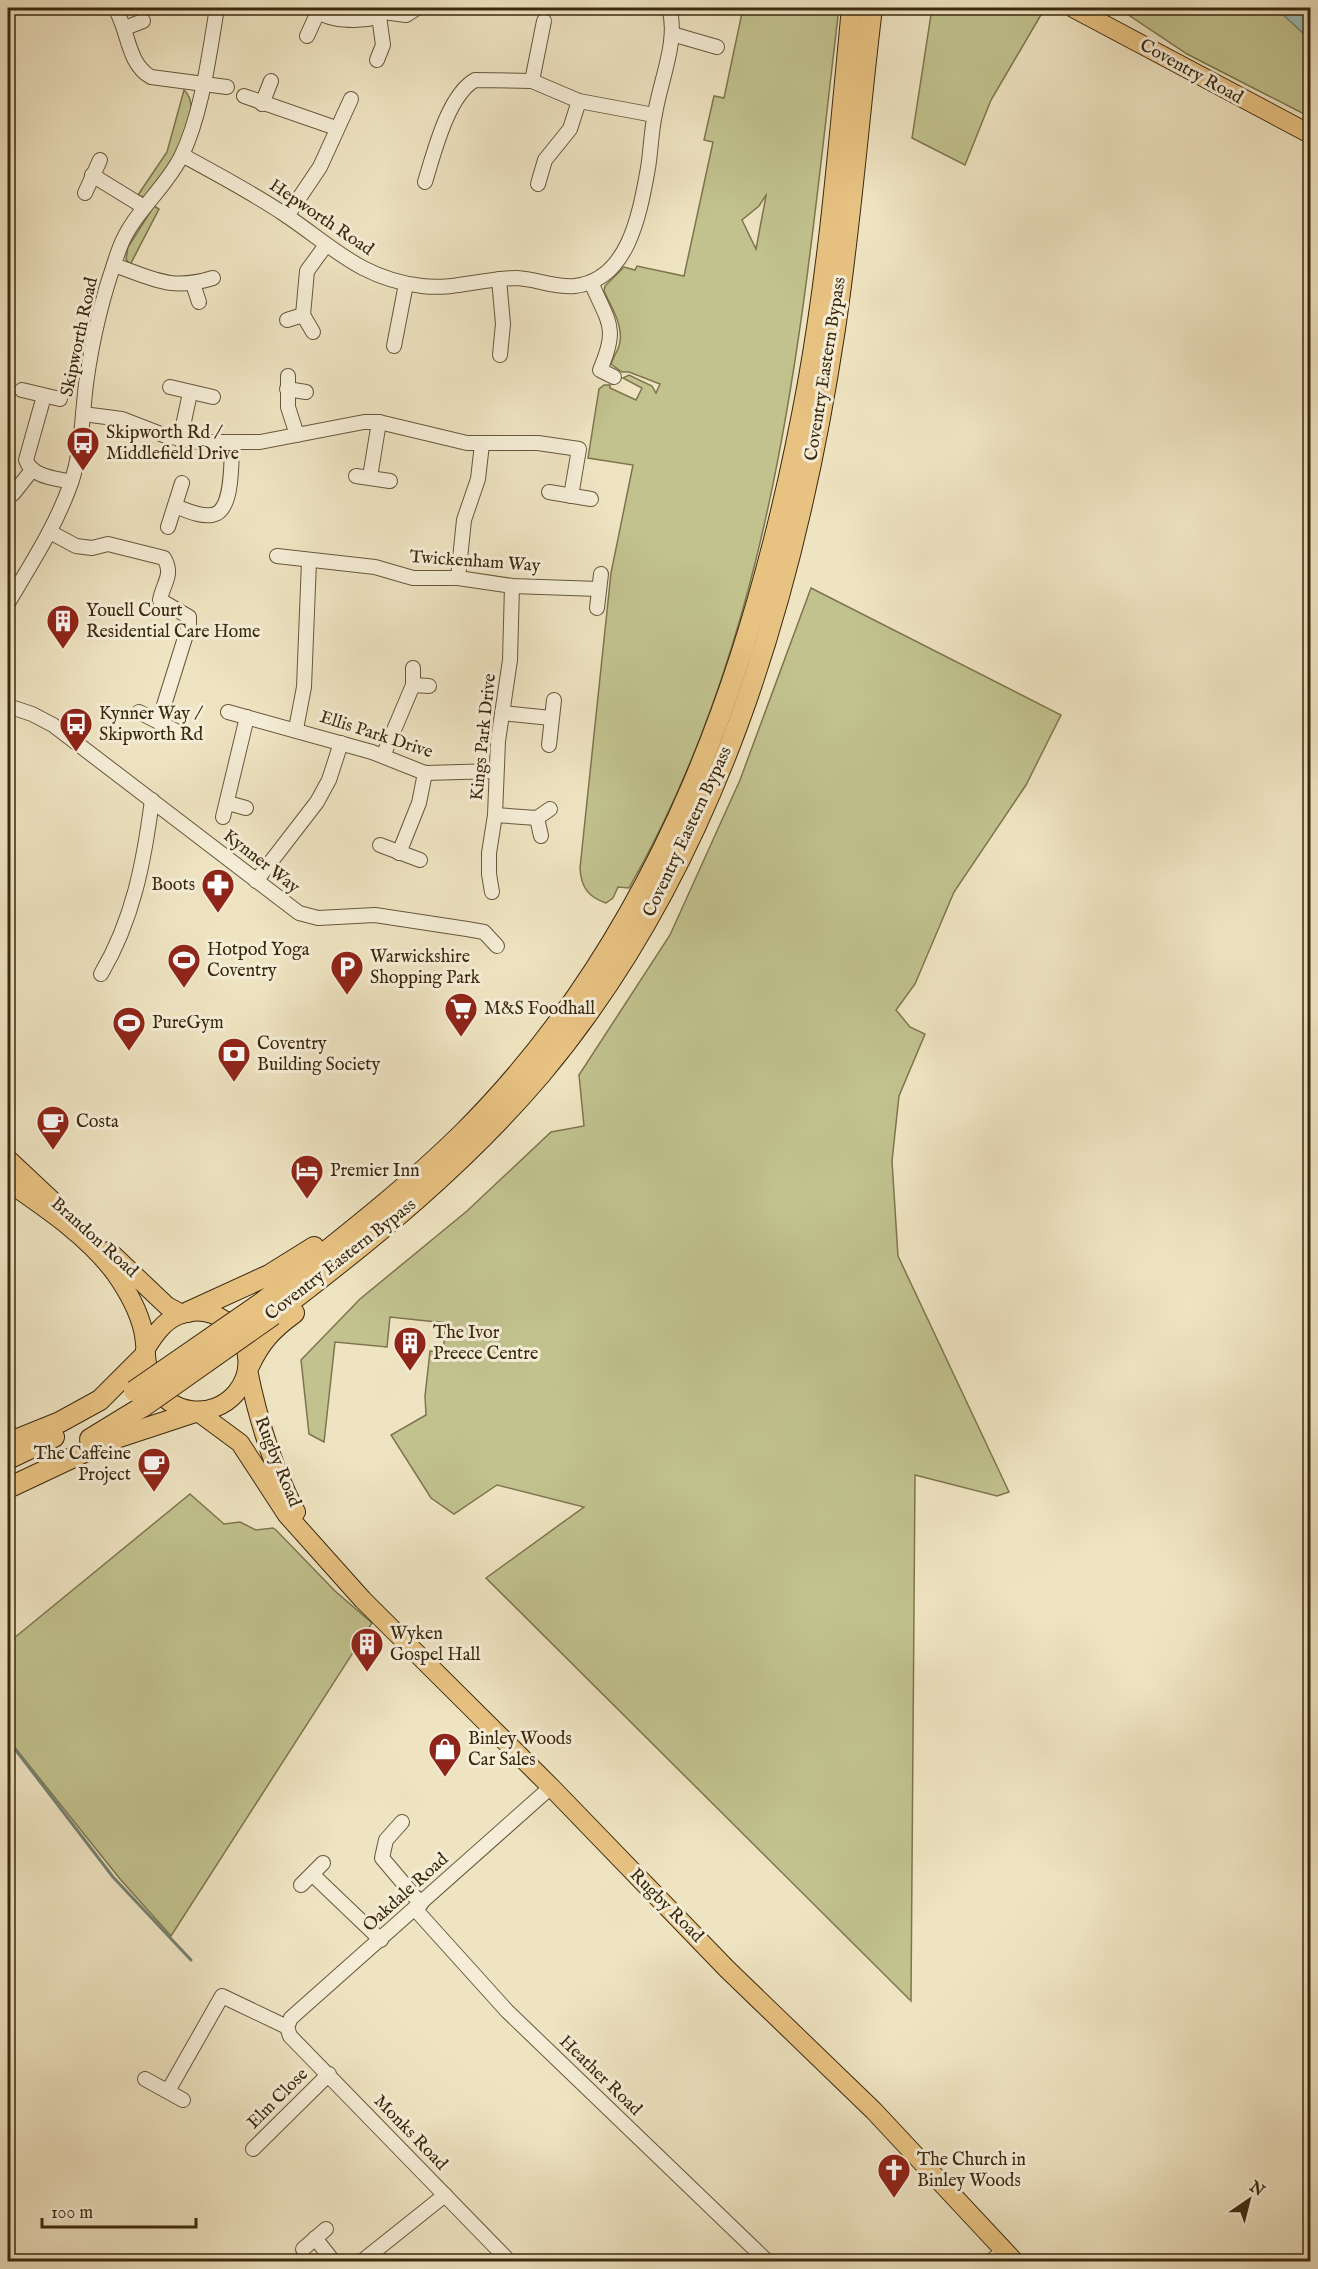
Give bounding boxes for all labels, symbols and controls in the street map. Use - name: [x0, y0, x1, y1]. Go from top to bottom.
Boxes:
- street label: Coventry Road: [1135, 34, 1247, 110]
- street label: Hepworth Road: [264, 175, 378, 262]
- street label: Skipworth Road: [56, 275, 104, 399]
- street label: Coventry Eastern Bypass: [800, 275, 852, 463]
- place label: Skipworth Rd / Middlefield Drive: [106, 422, 239, 466]
- bus stop icon: Skipworth Rd / Middlefield Drive: [65, 425, 101, 472]
- street label: Twickenham Way: [409, 546, 541, 578]
- place label: Youell Court Residential Care Home: [86, 600, 260, 644]
- building icon: Youell Court Residential Care Home: [45, 603, 81, 650]
- street label: Kings Park Drive: [466, 672, 502, 802]
- place label: Kynner Way / Skipworth Rd: [99, 703, 203, 747]
- bus stop icon: Kynner Way / Skipworth Rd: [58, 706, 94, 753]
- street label: Ellis Park Drive: [317, 706, 435, 764]
- street label: Coventry Eastern Bypass: [638, 743, 738, 921]
- street label: Kynner Way: [218, 825, 304, 899]
- pharmacy icon: Boots: [200, 867, 236, 914]
- place label: Boots: [151, 874, 195, 897]
- place label: Hotpod Yoga Coventry: [207, 939, 310, 983]
- sports icon: Hotpod Yoga Coventry: [166, 942, 202, 989]
- place label: Warwickshire Shopping Park: [370, 946, 481, 990]
- parking icon: Warwickshire Shopping Park: [329, 949, 365, 996]
- supermarket icon: M&S Foodhall: [443, 991, 479, 1038]
- place label: M&S Foodhall: [484, 998, 595, 1021]
- sports icon: PureGym: [111, 1005, 147, 1052]
- place label: PureGym: [152, 1012, 224, 1035]
- place label: Coventry Building Society: [257, 1033, 380, 1077]
- bank icon: Coventry Building Society: [216, 1036, 252, 1083]
- cafe icon: Costa: [35, 1104, 71, 1151]
- place label: Costa: [76, 1111, 119, 1134]
- hotel icon: Premier Inn: [289, 1153, 325, 1200]
- place label: Premier Inn: [330, 1160, 420, 1183]
- street label: Brandon Road: [46, 1193, 143, 1283]
- street label: Coventry Eastern Bypass: [261, 1194, 421, 1326]
- place label: The Ivor Preece Centre: [433, 1322, 538, 1366]
- building icon: The Ivor Preece Centre: [392, 1325, 428, 1372]
- street label: Rugby Road: [248, 1413, 306, 1511]
- place label: The Caffeine Project: [34, 1443, 131, 1487]
- cafe icon: The Caffeine Project: [136, 1446, 172, 1493]
- place label: Wyken Gospel Hall: [390, 1623, 480, 1667]
- building icon: Wyken Gospel Hall: [349, 1626, 385, 1673]
- place label: Binley Woods Car Sales: [468, 1728, 572, 1772]
- shop icon: Binley Woods Car Sales: [427, 1731, 463, 1778]
- street label: Oakdale Road: [358, 1848, 454, 1937]
- street label: Rugby Road: [624, 1864, 708, 1948]
- street label: Heather Road: [554, 2031, 647, 2122]
- street label: Elm Close: [243, 2064, 313, 2134]
- street label: Monks Road: [368, 2090, 452, 2176]
- place label: The Church in Binley Woods: [917, 2149, 1026, 2193]
- church icon: The Church in Binley Woods: [876, 2152, 912, 2199]
- north arrow: [1219, 2170, 1279, 2230]
- text: N: [1244, 2177, 1268, 2202]
- scale bar: [42, 2191, 196, 2229]
- text: 100 m: [51, 2202, 93, 2225]

